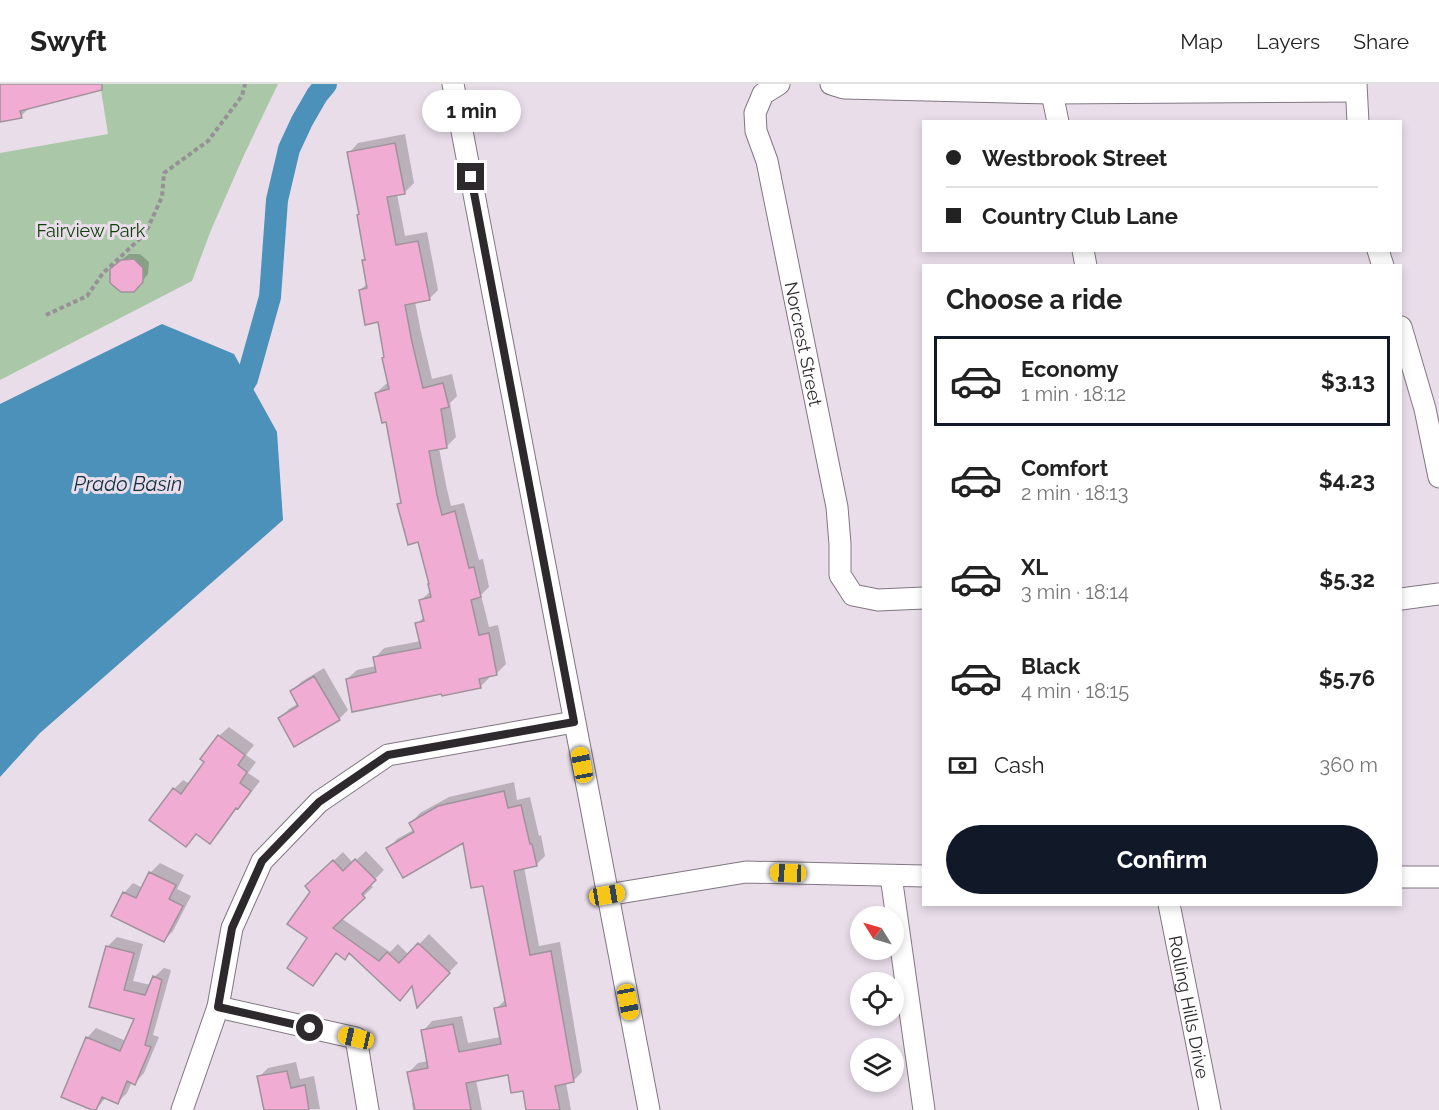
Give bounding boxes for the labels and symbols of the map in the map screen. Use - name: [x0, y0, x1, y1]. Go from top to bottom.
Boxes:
- callout: 1 min: [422, 90, 520, 132]
- route end: [457, 163, 484, 190]
- park label: Fairview Park: [37, 220, 146, 241]
- street label: Norcrest Street: [781, 280, 827, 408]
- water label: Prado Basin: [74, 472, 182, 496]
- car: [570, 746, 594, 784]
- car: [770, 863, 806, 883]
- car: [588, 883, 626, 907]
- north arrow: [850, 906, 904, 960]
- street label: Rolling Hills Drive: [1165, 934, 1214, 1081]
- car: [616, 983, 640, 1021]
- route start: [296, 1014, 323, 1041]
- car: [336, 1025, 376, 1051]

